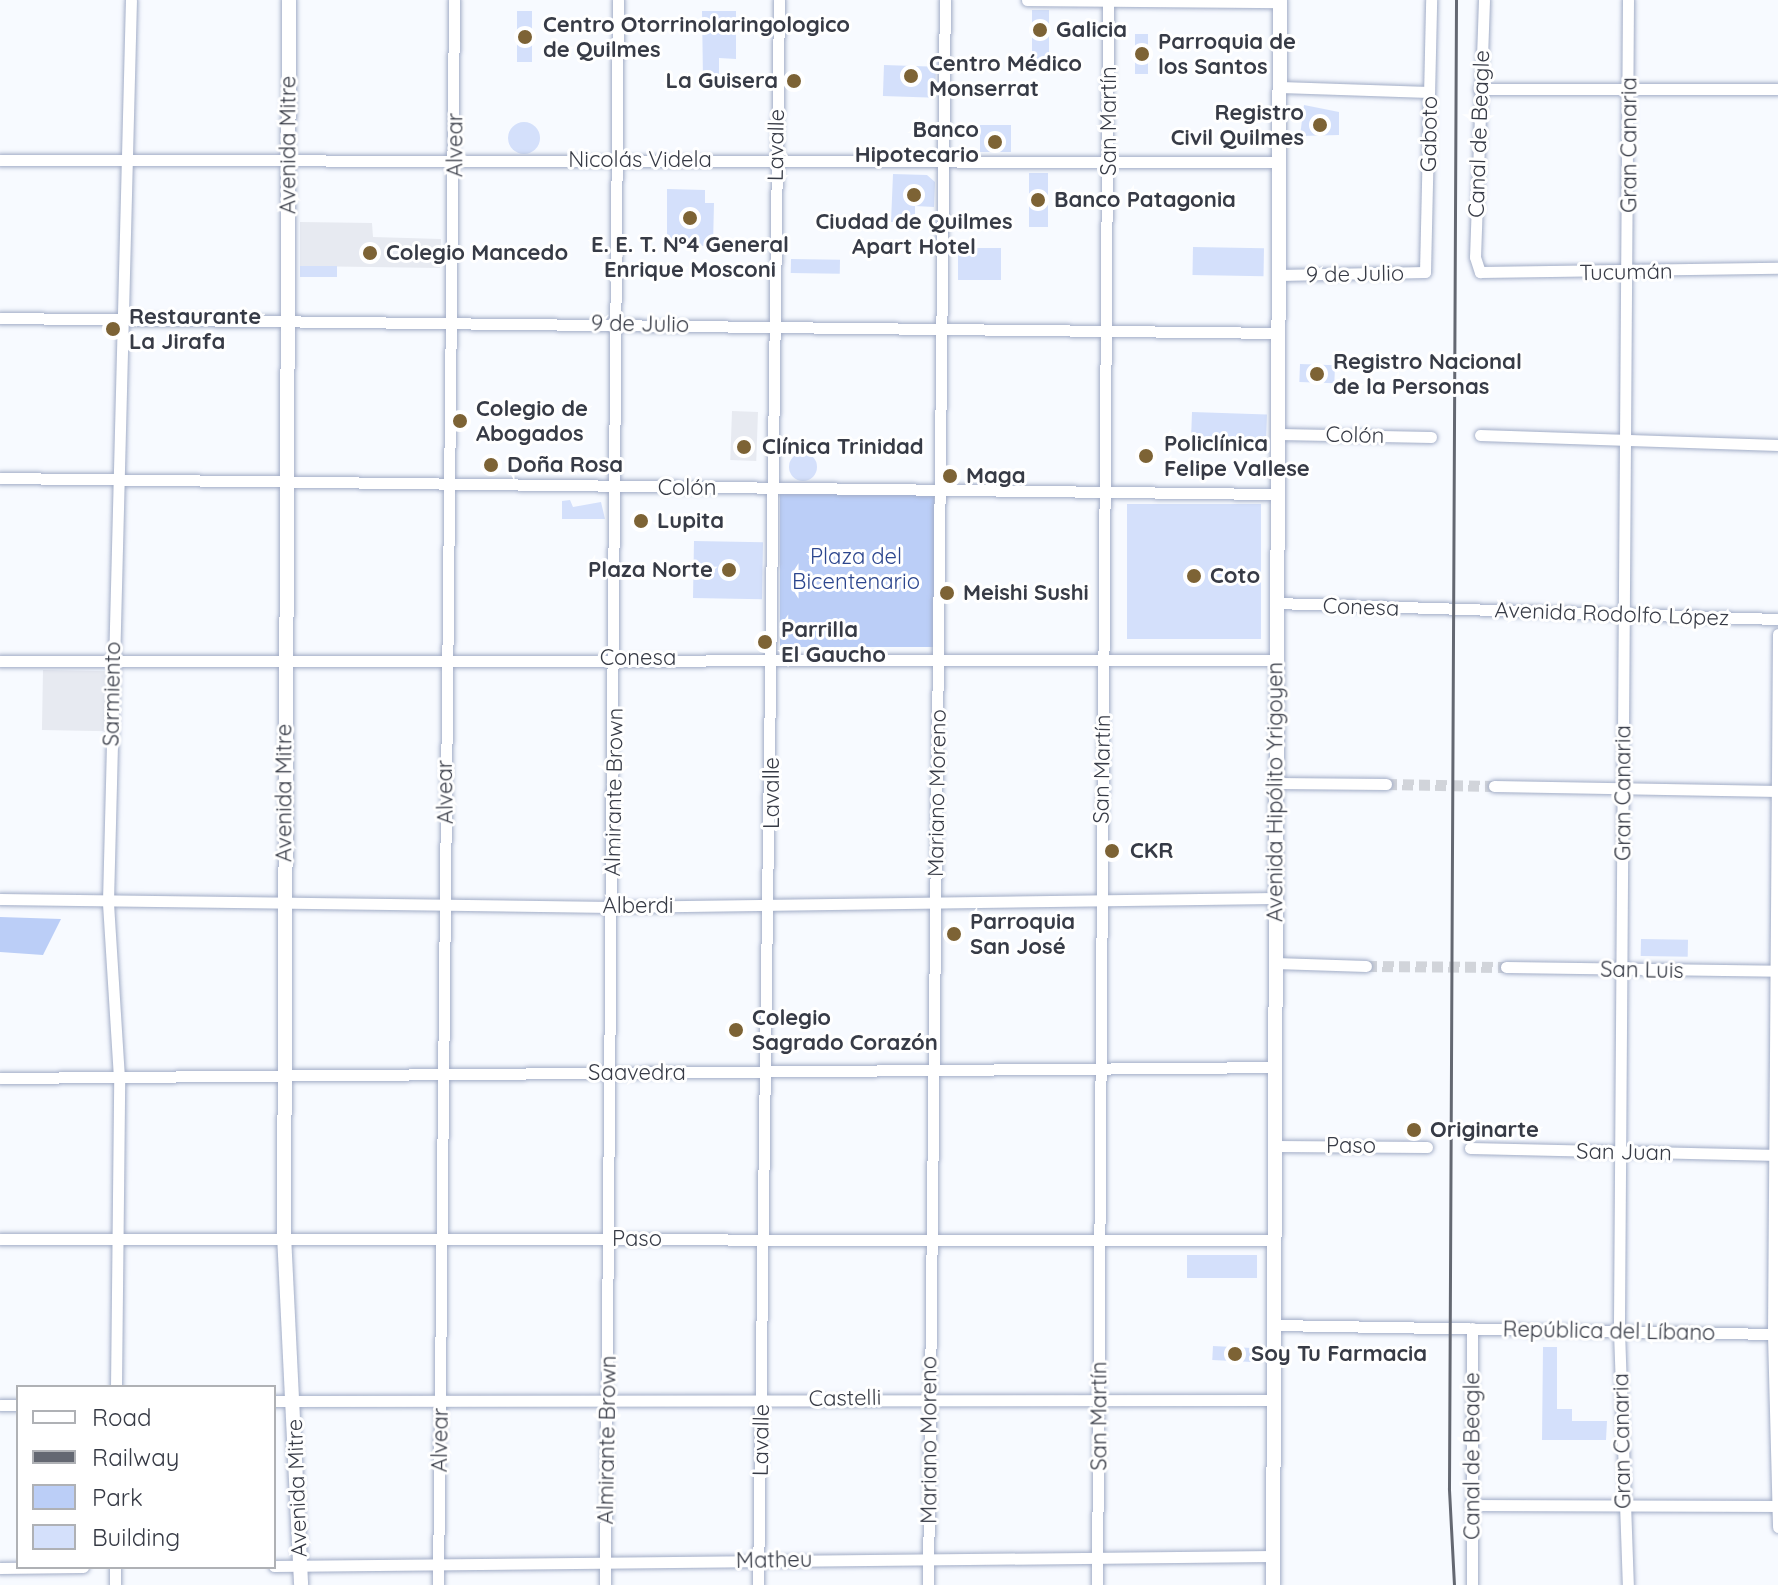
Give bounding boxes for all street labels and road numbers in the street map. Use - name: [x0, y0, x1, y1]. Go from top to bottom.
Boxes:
- street label: Canal de Beagle: [1463, 50, 1495, 218]
- street label: San Martín: [1096, 66, 1122, 176]
- street label: Avenida Mitre: [275, 76, 301, 214]
- street label: Gran Canaria: [1616, 77, 1642, 213]
- street label: Gaboto: [1415, 96, 1443, 172]
- street label: Lavalle: [762, 109, 790, 181]
- street label: Alvear: [442, 113, 468, 177]
- street label: Nicolás Videla: [568, 147, 712, 173]
- street label: Tucumán: [1579, 258, 1673, 286]
- street label: 9 de Julio: [1306, 260, 1404, 288]
- street label: 9 de Julio: [591, 310, 689, 338]
- street label: Colón: [1325, 421, 1385, 449]
- street label: Colón: [658, 475, 716, 501]
- street label: Conesa: [1322, 592, 1400, 622]
- street label: Avenida Rodolfo López: [1494, 597, 1730, 631]
- street label: Sarmiento: [98, 641, 126, 747]
- street label: Conesa: [600, 645, 676, 671]
- street label: Avenida Hipólito Yrigoyen: [1262, 662, 1288, 922]
- street label: Almirante Brown: [599, 707, 629, 877]
- street label: Mariano Moreno: [922, 709, 952, 877]
- street label: San Martín: [1088, 714, 1116, 824]
- street label: Avenida Mitre: [271, 724, 297, 862]
- street label: Gran Canaria: [1610, 725, 1636, 861]
- street label: Lavalle: [759, 757, 785, 829]
- street label: Alvear: [431, 759, 459, 825]
- street label: Alberdi: [602, 893, 674, 919]
- street label: San Luis: [1600, 956, 1684, 984]
- street label: Saavedra: [588, 1060, 686, 1086]
- street label: Paso: [1326, 1133, 1376, 1159]
- street label: San Juan: [1576, 1138, 1672, 1166]
- street label: Paso: [612, 1226, 662, 1252]
- street label: República del Líbano: [1502, 1316, 1716, 1346]
- street label: Almirante Brown: [592, 1355, 622, 1525]
- street label: Mariano Moreno: [916, 1356, 942, 1524]
- street label: San Martín: [1086, 1361, 1112, 1471]
- street label: Canal de Beagle: [1459, 1372, 1485, 1540]
- street label: Gran Canaria: [1608, 1373, 1636, 1509]
- street label: Castelli: [808, 1384, 882, 1412]
- street label: Lavalle: [747, 1404, 775, 1476]
- street label: Alvear: [426, 1407, 454, 1473]
- street label: Avenida Mitre: [281, 1418, 313, 1558]
- street label: Matheu: [736, 1546, 812, 1574]

